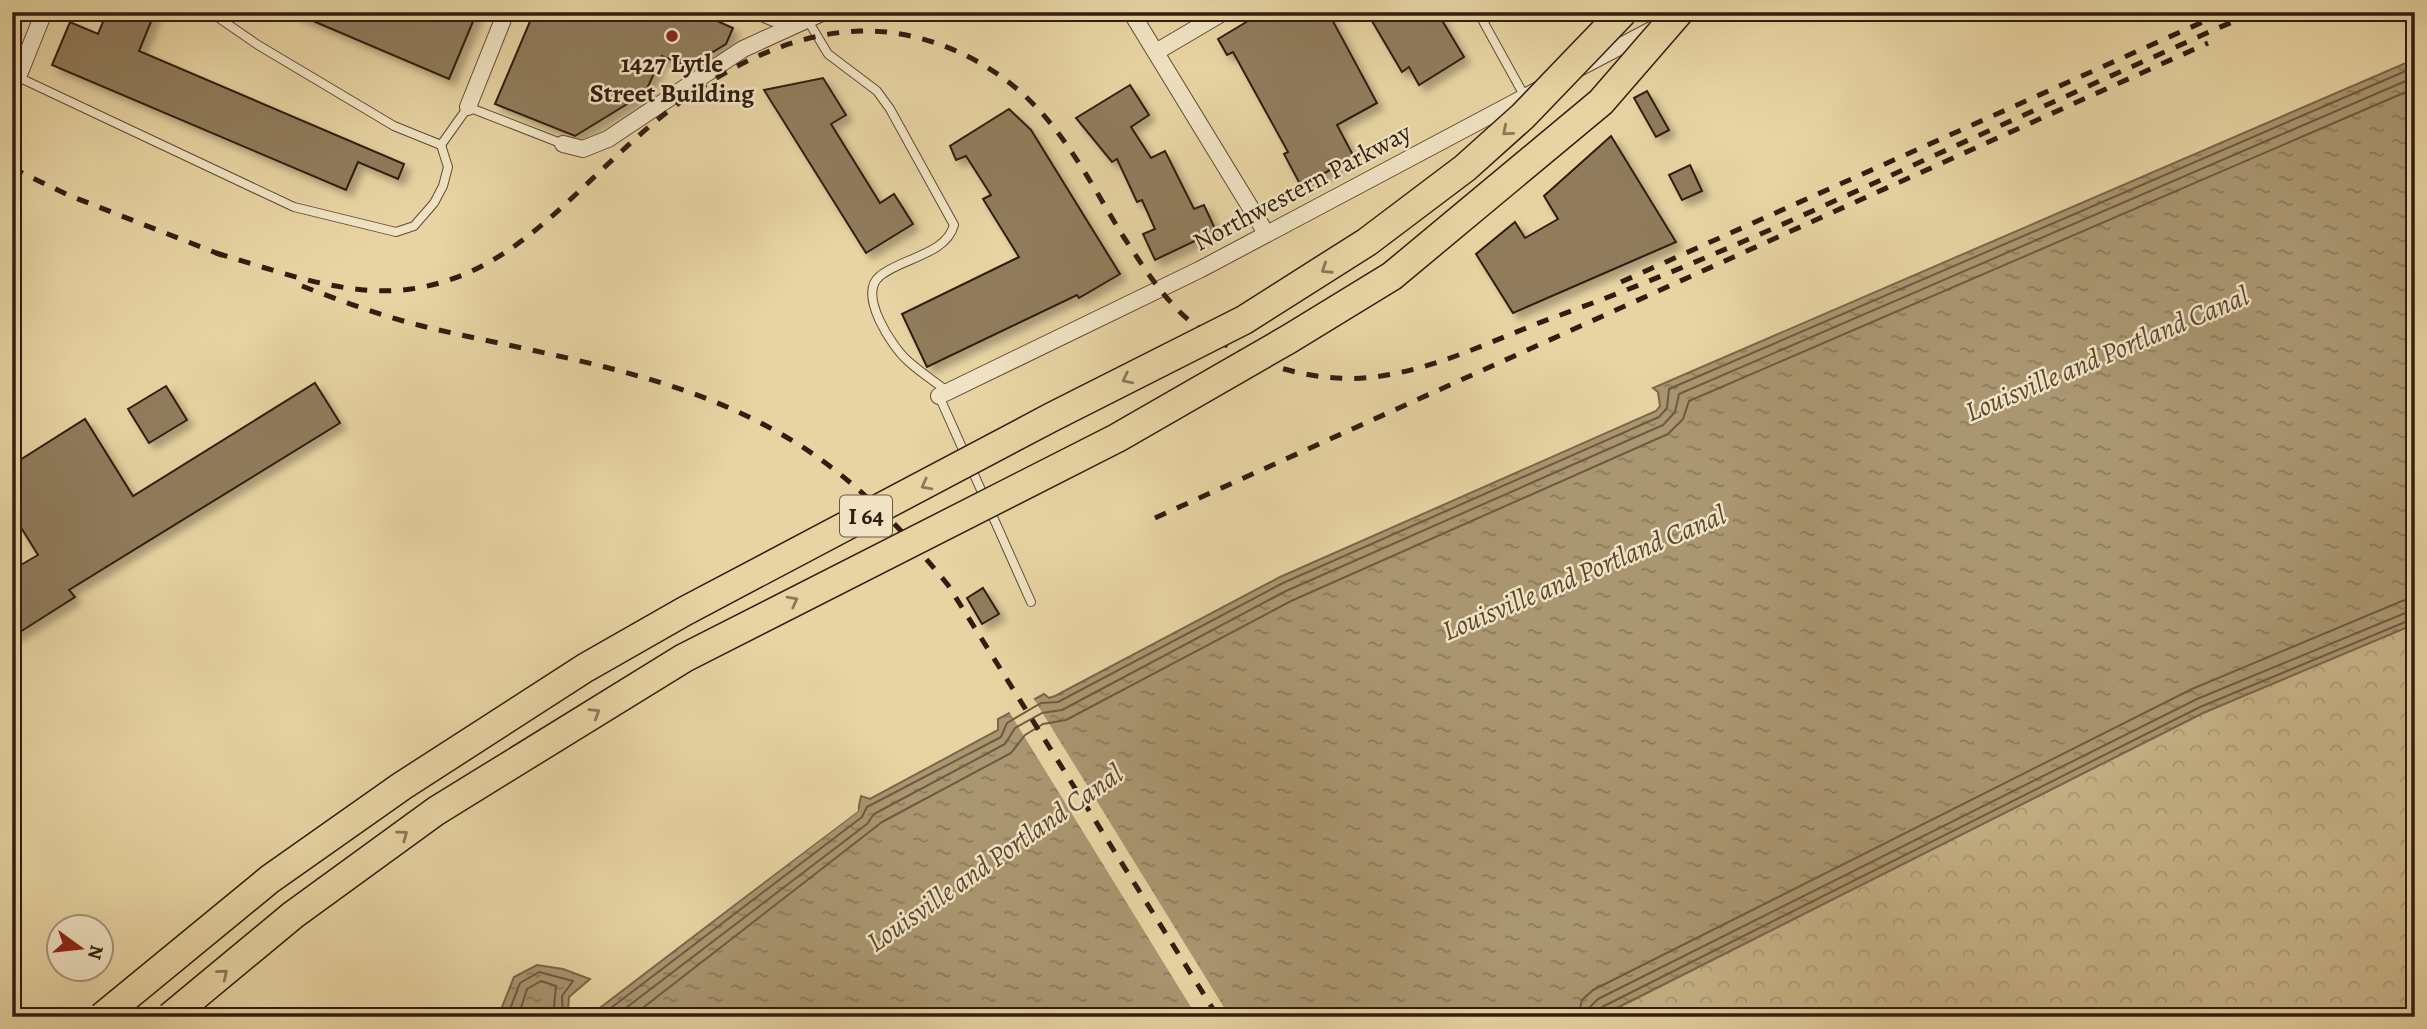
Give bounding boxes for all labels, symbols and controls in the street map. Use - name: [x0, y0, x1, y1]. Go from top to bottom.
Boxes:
- marker: 1427 Lytle Street Building: [664, 28, 680, 44]
- place label: 1427 Lytle Street Building: [590, 46, 755, 111]
- street label: Northwestern Parkway: [1187, 114, 1418, 259]
- one-way arrow: [1502, 123, 1515, 135]
- one-way arrow: [1321, 261, 1334, 274]
- water label: Louisville and Portland Canal: [1959, 277, 2255, 431]
- one-way arrow: [1122, 371, 1134, 385]
- one-way arrow: [921, 477, 933, 490]
- road number: I 64: [840, 495, 892, 536]
- water label: Louisville and Portland Canal: [1436, 496, 1732, 650]
- one-way arrow: [786, 596, 798, 609]
- one-way arrow: [588, 709, 601, 722]
- water label: Louisville and Portland Canal: [859, 755, 1131, 961]
- one-way arrow: [395, 830, 408, 843]
- north arrow: [46, 914, 116, 984]
- text: N: [81, 942, 110, 962]
- one-way arrow: [215, 970, 228, 982]

